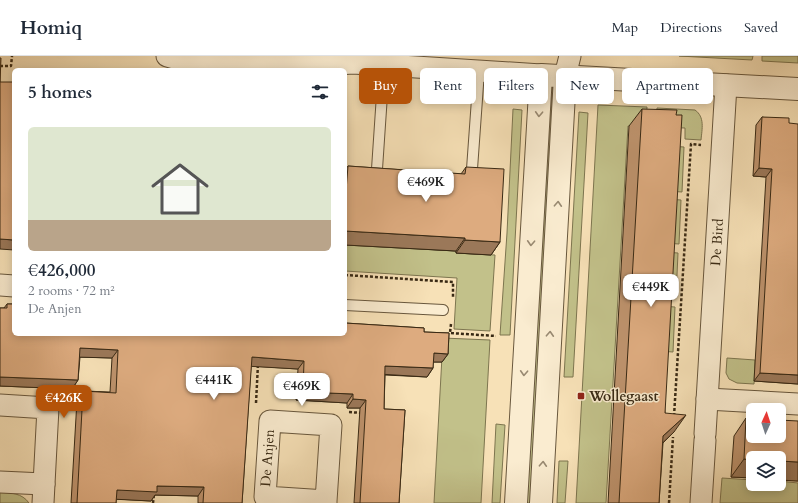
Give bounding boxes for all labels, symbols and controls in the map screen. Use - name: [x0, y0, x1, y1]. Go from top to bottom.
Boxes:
- text: Homiq: [20, 15, 82, 41]
- text: Map: [612, 18, 638, 37]
- text: Directions: [660, 18, 722, 37]
- text: Saved: [744, 18, 778, 37]
- chip: Buy: [359, 68, 412, 104]
- chip: Rent: [420, 68, 476, 104]
- chip: Filters: [484, 68, 548, 104]
- chip: New: [556, 68, 614, 104]
- chip: Apartment: [622, 68, 713, 104]
- text: 5 homes: [28, 81, 92, 104]
- icon: filters: [309, 81, 331, 103]
- one-way arrow: [534, 111, 543, 117]
- icon: home: [144, 153, 216, 225]
- pin: €469K: [398, 169, 454, 203]
- text: €469K: [407, 173, 445, 191]
- one-way arrow: [553, 201, 562, 207]
- street label: De Bird: [706, 218, 728, 267]
- one-way arrow: [527, 240, 536, 246]
- text: €426,000: [28, 259, 95, 282]
- pin: €449K: [623, 274, 679, 308]
- text: €449K: [632, 278, 670, 296]
- text: 2 rooms · 72 m²: [28, 282, 115, 300]
- text: De Anjen: [28, 300, 82, 318]
- one-way arrow: [546, 331, 555, 337]
- pin: €441K: [186, 367, 242, 401]
- one-way arrow: [519, 370, 528, 376]
- text: €441K: [195, 371, 233, 389]
- pin: €469K: [274, 373, 330, 407]
- text: €469K: [283, 377, 321, 395]
- pin: €426K: [36, 385, 92, 419]
- place label: Wollegaast: [588, 387, 658, 406]
- text: €426K: [45, 389, 83, 407]
- marker: Wollegaast: [576, 391, 586, 401]
- north arrow: [746, 403, 786, 443]
- map controls: [746, 403, 786, 491]
- street label: De Anjen: [256, 429, 279, 487]
- button: layers: [746, 451, 786, 491]
- one-way arrow: [539, 461, 548, 467]

